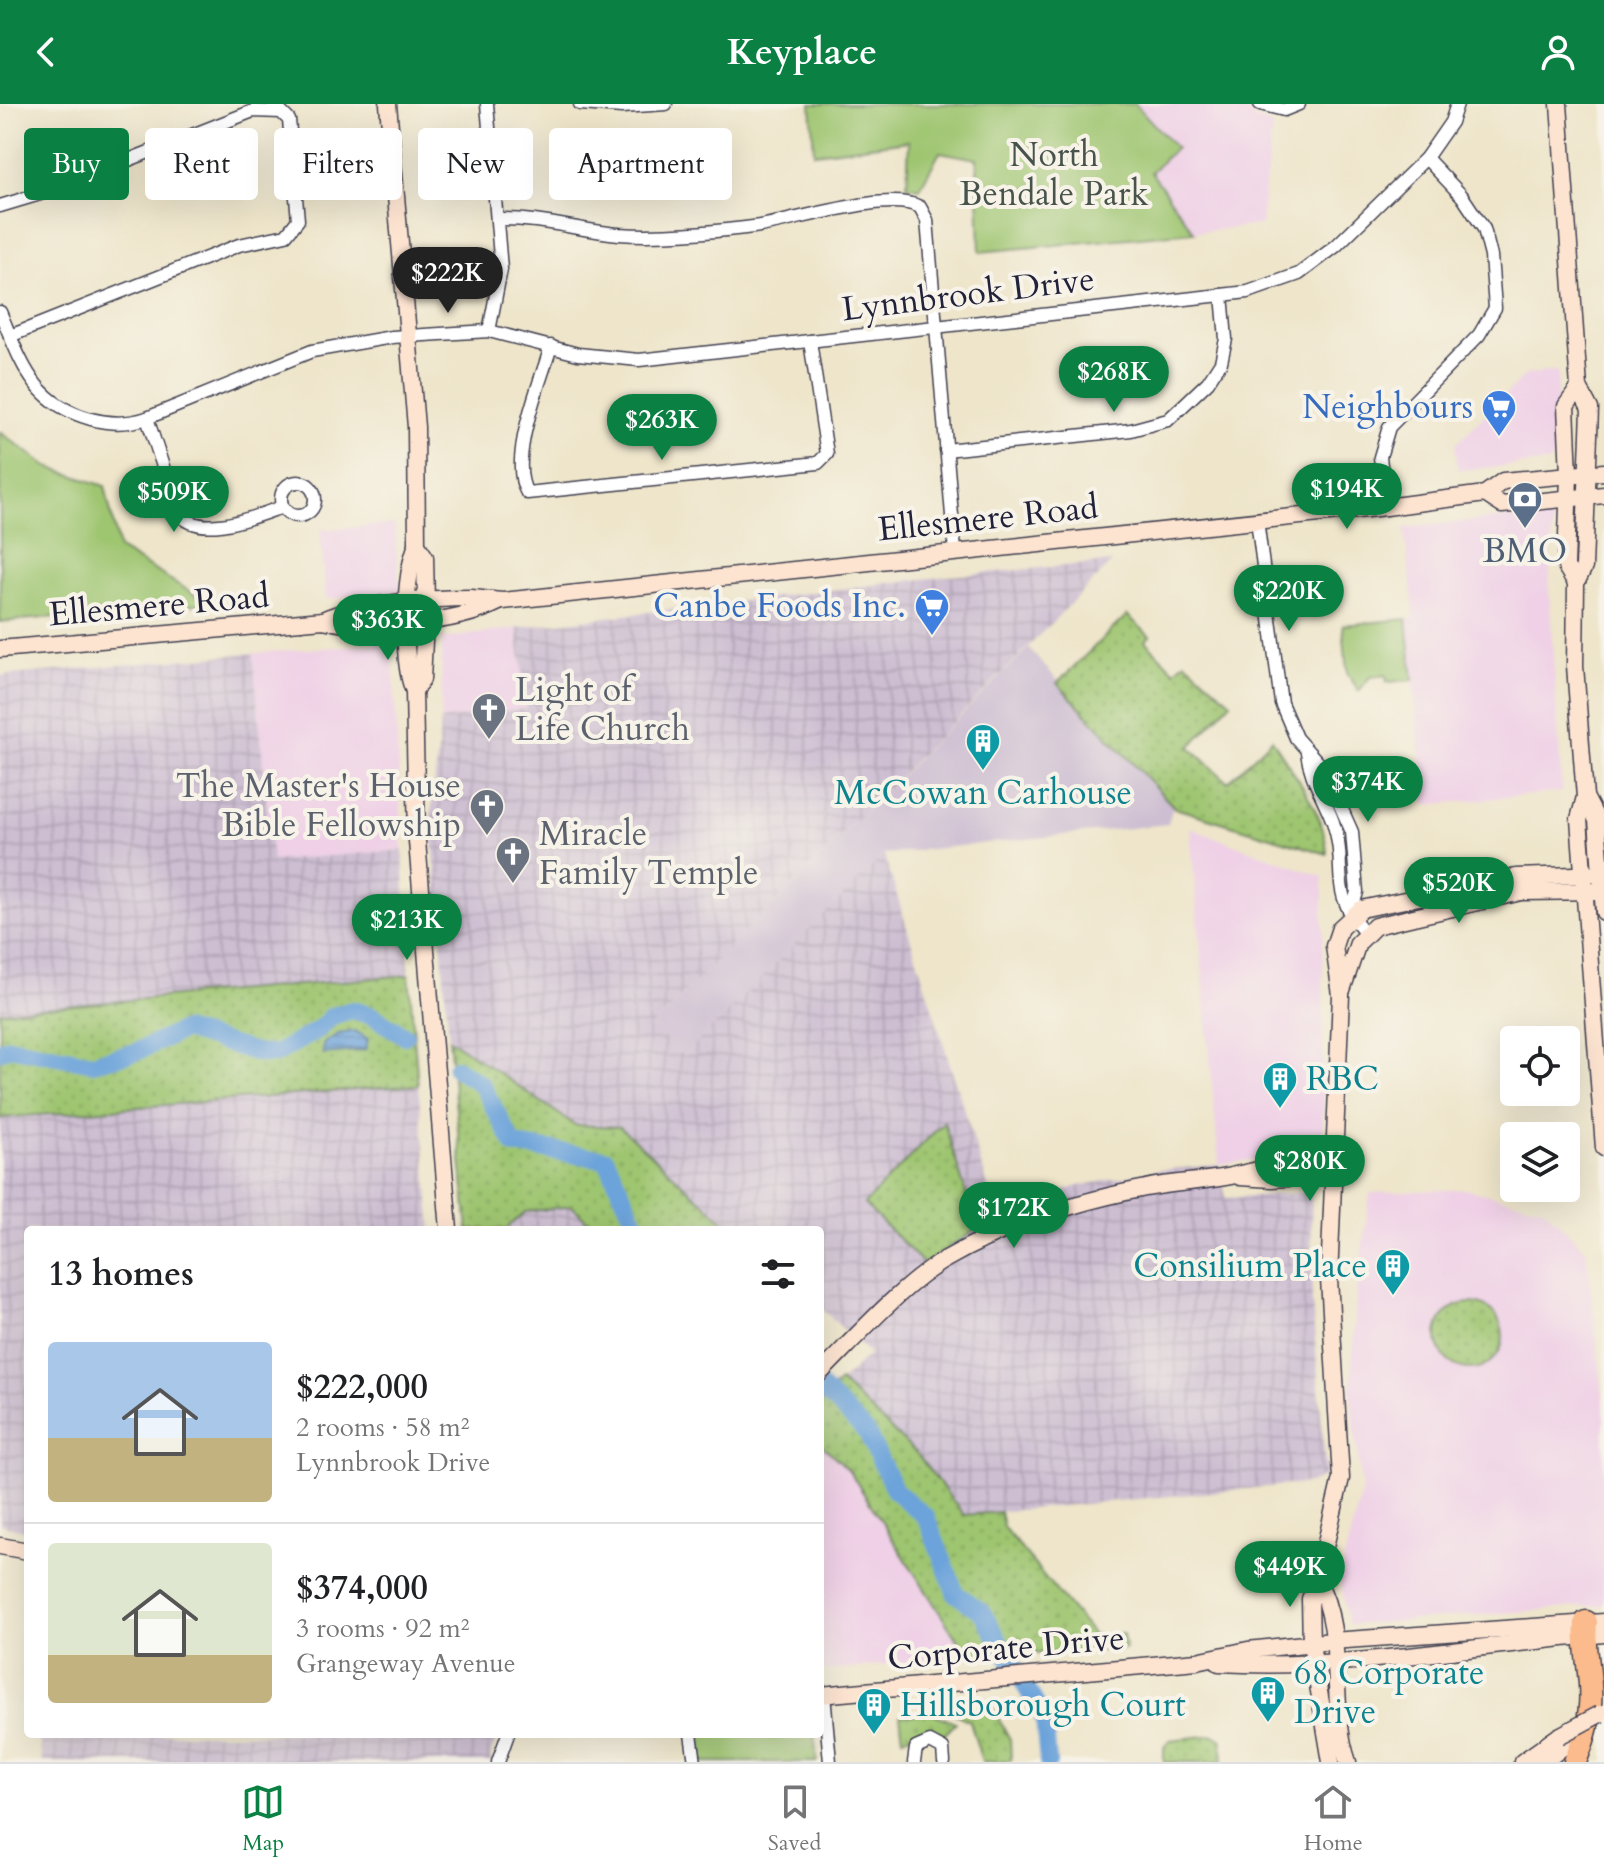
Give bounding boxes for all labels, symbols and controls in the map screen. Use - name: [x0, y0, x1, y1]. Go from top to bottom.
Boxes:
- text: Keyplace: [727, 28, 877, 77]
- icon: back: [24, 30, 68, 74]
- icon: person: [1536, 30, 1580, 74]
- chip: Buy: [24, 128, 129, 200]
- chip: Rent: [145, 128, 258, 200]
- chip: Filters: [274, 128, 402, 200]
- chip: New: [418, 128, 533, 200]
- chip: Apartment: [549, 128, 732, 200]
- park label: North Bendale Park: [959, 132, 1149, 217]
- pin: $222K: [392, 247, 504, 315]
- text: $222K: [411, 255, 485, 290]
- street label: Lynnbrook Drive: [839, 256, 1097, 332]
- pin: $268K: [1058, 346, 1170, 414]
- text: $268K: [1077, 354, 1151, 389]
- place label: Neighbours: [1302, 384, 1473, 430]
- supermarket icon: Neighbours: [1480, 388, 1518, 438]
- pin: $263K: [606, 394, 718, 462]
- text: $263K: [625, 402, 699, 437]
- pin: $194K: [1291, 463, 1403, 531]
- pin: $509K: [118, 466, 230, 534]
- text: $194K: [1310, 471, 1384, 506]
- text: $509K: [137, 474, 211, 509]
- bank icon: BMO: [1506, 480, 1544, 530]
- street label: Ellesmere Road: [876, 484, 1100, 552]
- place label: BMO: [1483, 528, 1567, 574]
- pin: $220K: [1233, 565, 1345, 633]
- street label: Ellesmere Road: [47, 572, 271, 638]
- text: $220K: [1252, 573, 1326, 608]
- place label: Canbe Foods Inc.: [653, 583, 906, 629]
- supermarket icon: Canbe Foods Inc.: [913, 587, 951, 637]
- pin: $363K: [332, 594, 444, 662]
- text: $363K: [351, 602, 425, 637]
- place label: Light of Life Church: [515, 667, 690, 752]
- church icon: Light of Life Church: [470, 691, 508, 741]
- building icon: McCowan Carhouse: [964, 722, 1002, 772]
- pin: $374K: [1312, 756, 1424, 824]
- place label: The Master's House Bible Fellowship: [176, 763, 461, 848]
- text: $374K: [1331, 764, 1405, 799]
- place label: McCowan Carhouse: [834, 770, 1132, 816]
- church icon: The Master's House Bible Fellowship: [468, 787, 506, 837]
- place label: Miracle Family Temple: [539, 811, 758, 896]
- church icon: Miracle Family Temple: [494, 835, 532, 885]
- pin: $520K: [1403, 857, 1515, 925]
- text: $520K: [1422, 865, 1496, 900]
- pin: $213K: [351, 894, 463, 962]
- text: $213K: [370, 902, 444, 937]
- map controls: [1500, 1026, 1580, 1202]
- button: locate: [1500, 1026, 1580, 1106]
- place label: RBC: [1306, 1056, 1379, 1102]
- building icon: RBC: [1261, 1060, 1299, 1110]
- button: layers: [1500, 1122, 1580, 1202]
- pin: $280K: [1254, 1135, 1366, 1203]
- text: $280K: [1273, 1143, 1347, 1178]
- pin: $172K: [958, 1182, 1070, 1250]
- text: $172K: [977, 1190, 1051, 1225]
- place label: Consilium Place: [1133, 1243, 1367, 1289]
- building icon: Consilium Place: [1374, 1247, 1412, 1297]
- text: 13 homes: [48, 1251, 194, 1297]
- icon: filters: [756, 1252, 800, 1296]
- text: $222,000: [296, 1364, 428, 1410]
- icon: home: [112, 1374, 208, 1470]
- text: 2 rooms · 58 m²: [296, 1410, 469, 1445]
- text: Lynnbrook Drive: [296, 1445, 490, 1480]
- pin: $449K: [1234, 1541, 1346, 1609]
- text: $449K: [1253, 1549, 1327, 1584]
- text: $374,000: [296, 1565, 428, 1611]
- icon: home: [112, 1575, 208, 1671]
- text: 3 rooms · 92 m²: [296, 1611, 469, 1646]
- street label: Corporate Drive: [886, 1615, 1126, 1681]
- text: Grangeway Avenue: [296, 1646, 516, 1681]
- place label: 68 Corporate Drive: [1294, 1650, 1485, 1735]
- building icon: 68 Corporate Drive: [1249, 1674, 1287, 1724]
- place label: Hillsborough Court: [900, 1682, 1186, 1728]
- building icon: Hillsborough Court: [855, 1686, 893, 1736]
- tab: Map: [241, 1780, 285, 1858]
- tab: Saved: [768, 1780, 821, 1858]
- tab: Home: [1304, 1780, 1363, 1858]

